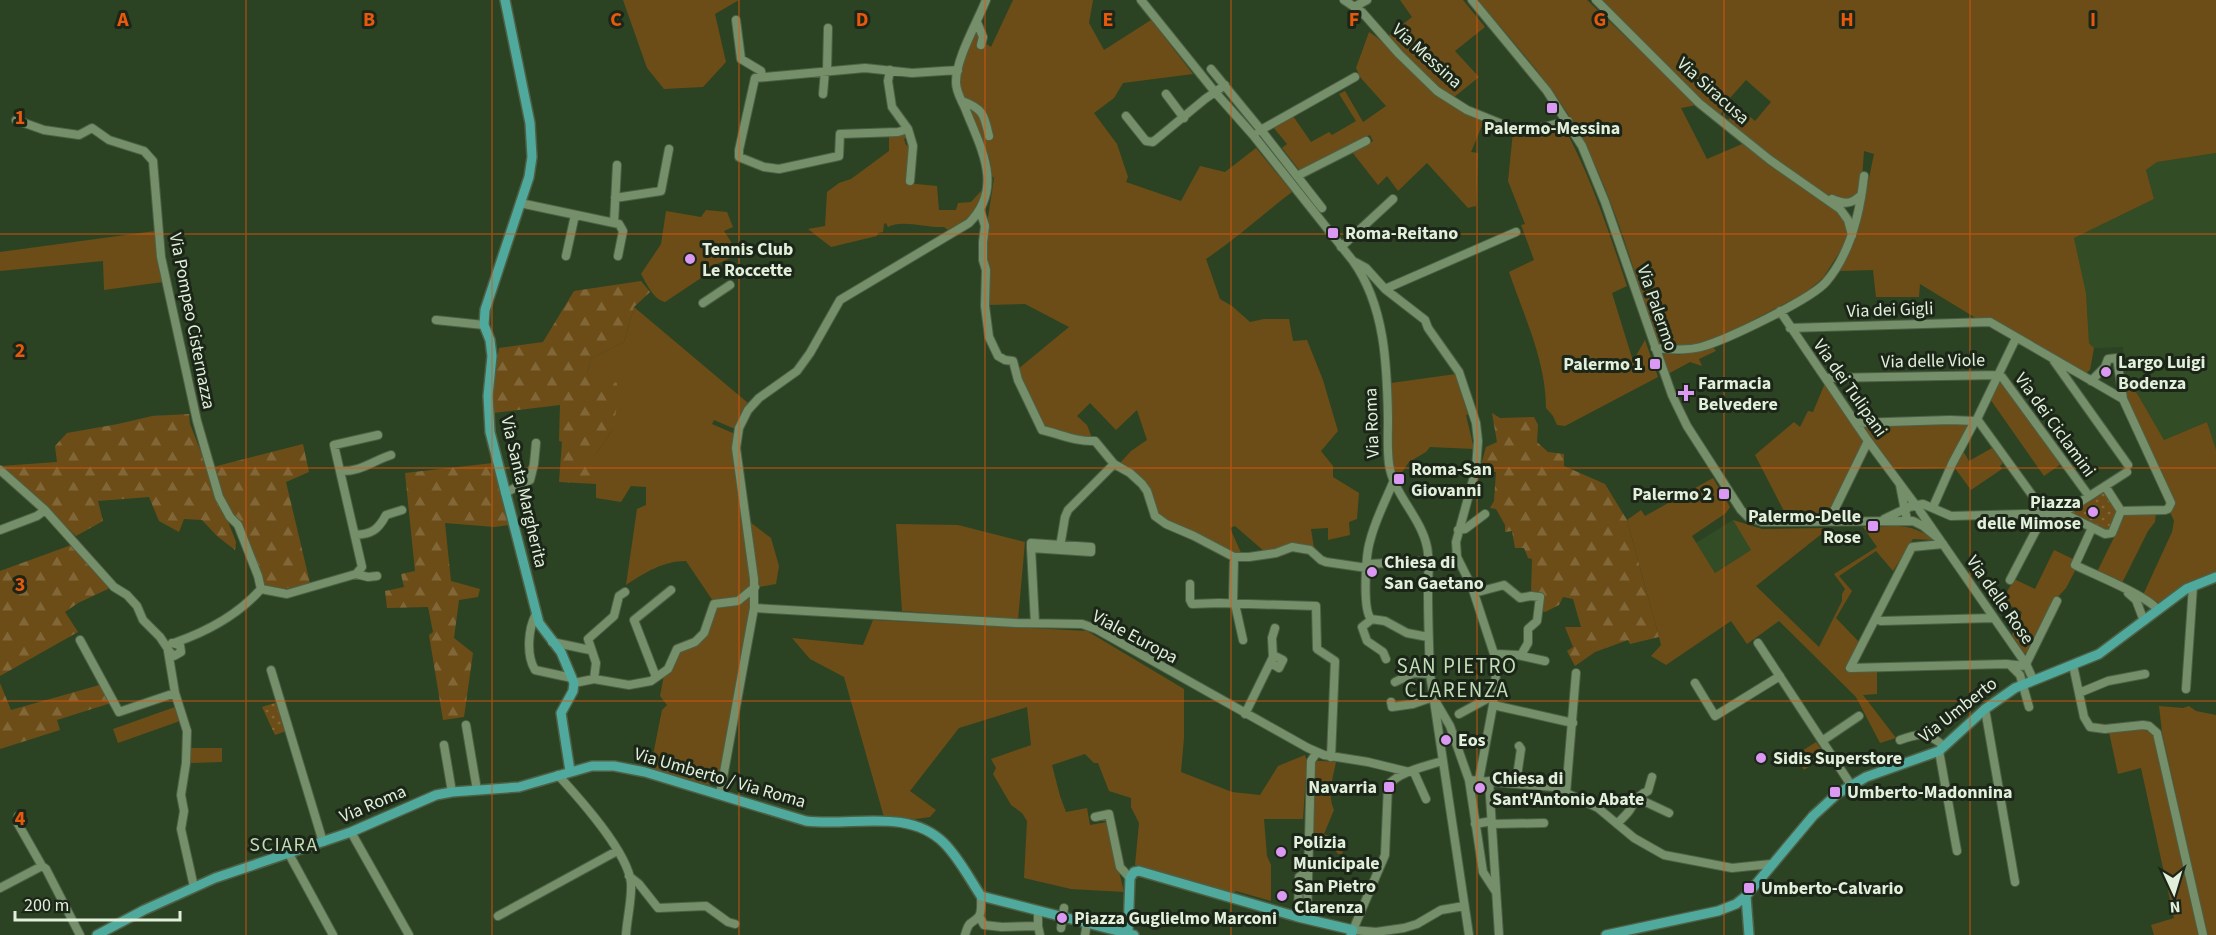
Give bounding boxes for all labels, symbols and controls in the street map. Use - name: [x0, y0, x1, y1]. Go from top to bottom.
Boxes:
- text: A: [116, 6, 129, 34]
- text: B: [363, 6, 375, 34]
- text: C: [610, 6, 622, 34]
- text: D: [856, 6, 868, 34]
- text: E: [1103, 6, 1113, 34]
- text: F: [1349, 6, 1359, 34]
- text: G: [1594, 6, 1606, 34]
- text: H: [1840, 6, 1854, 34]
- text: I: [2090, 6, 2096, 34]
- street label: Via Messina: [1386, 18, 1468, 94]
- street label: Via Siracusa: [1671, 52, 1755, 130]
- marker: Palermo-Messina: [1545, 101, 1559, 115]
- text: 1: [15, 104, 25, 132]
- place label: Palermo-Messina: [1484, 116, 1620, 141]
- place label: Roma-Reitano: [1345, 221, 1458, 246]
- marker: Roma-Reitano: [1326, 226, 1340, 240]
- street label: Via Pompeo Cisternazza: [163, 231, 221, 411]
- place label: Tennis Club Le Roccette: [702, 237, 793, 283]
- marker: Tennis Club Le Roccette: [683, 252, 697, 266]
- street label: Via Palermo: [1631, 262, 1683, 354]
- street label: Via dei Gigli: [1846, 296, 1934, 324]
- street label: Via dei Tulipani: [1807, 334, 1893, 442]
- text: 2: [15, 337, 25, 365]
- street label: Via delle Viole: [1881, 348, 1985, 374]
- place label: Largo Luigi Bodenza: [2118, 350, 2206, 396]
- place label: Palermo 1: [1563, 352, 1643, 377]
- marker: Palermo 1: [1648, 357, 1662, 371]
- marker: Largo Luigi Bodenza: [2099, 365, 2113, 379]
- street label: Via dei Ciclamini: [2009, 368, 2101, 482]
- place label: Farmacia Belvedere: [1698, 371, 1778, 417]
- marker: Farmacia Belvedere: [1679, 386, 1693, 400]
- street label: Via Roma: [1358, 387, 1386, 459]
- street label: Via Santa Margherita: [494, 414, 554, 570]
- place label: Roma-San Giovanni: [1411, 457, 1492, 503]
- marker: Roma-San Giovanni: [1392, 472, 1406, 486]
- place label: Palermo 2: [1632, 482, 1712, 507]
- marker: Palermo 2: [1717, 487, 1731, 501]
- place label: Piazza delle Mimose: [1977, 490, 2081, 536]
- place label: Palermo-Delle Rose: [1748, 504, 1861, 550]
- marker: Piazza delle Mimose: [2086, 505, 2100, 519]
- marker: Palermo-Delle Rose: [1866, 519, 1880, 533]
- place label: Chiesa di San Gaetano: [1384, 550, 1484, 596]
- street label: Via delle Rose: [1960, 551, 2040, 650]
- marker: Chiesa di San Gaetano: [1365, 565, 1379, 579]
- text: 3: [15, 571, 25, 599]
- street label: Viale Europa: [1088, 604, 1182, 670]
- district label: SAN PIETRO CLARENZA: [1396, 651, 1518, 705]
- street label: Via Umberto: [1913, 671, 2003, 749]
- place label: Eos: [1458, 728, 1486, 753]
- marker: Eos: [1439, 733, 1453, 747]
- street label: Via Umberto / Via Roma: [631, 742, 809, 814]
- place label: Sidis Superstore: [1773, 746, 1902, 771]
- marker: Sidis Superstore: [1754, 751, 1768, 765]
- place label: Chiesa di Sant'Antonio Abate: [1492, 766, 1644, 812]
- place label: Navarria: [1308, 775, 1377, 800]
- street label: Via Roma: [336, 779, 410, 829]
- marker: Navarria: [1382, 780, 1396, 794]
- place label: Umberto-Madonnina: [1847, 780, 2013, 805]
- marker: Chiesa di Sant'Antonio Abate: [1473, 781, 1487, 795]
- marker: Umberto-Madonnina: [1828, 785, 1842, 799]
- text: 4: [15, 805, 26, 833]
- place label: Polizia Municipale: [1293, 830, 1380, 876]
- district label: SCIARA: [249, 831, 319, 859]
- marker: Polizia Municipale: [1274, 845, 1288, 859]
- north arrow: [2144, 863, 2204, 923]
- place label: San Pietro Clarenza: [1294, 874, 1376, 920]
- place label: Umberto-Calvario: [1761, 876, 1904, 901]
- marker: Umberto-Calvario: [1742, 881, 1756, 895]
- scale bar: [15, 884, 180, 922]
- marker: San Pietro Clarenza: [1275, 889, 1289, 903]
- text: 200 m: [24, 893, 69, 918]
- text: N: [2169, 896, 2181, 918]
- place label: Piazza Guglielmo Marconi: [1074, 906, 1277, 931]
- marker: Piazza Guglielmo Marconi: [1055, 911, 1069, 925]

